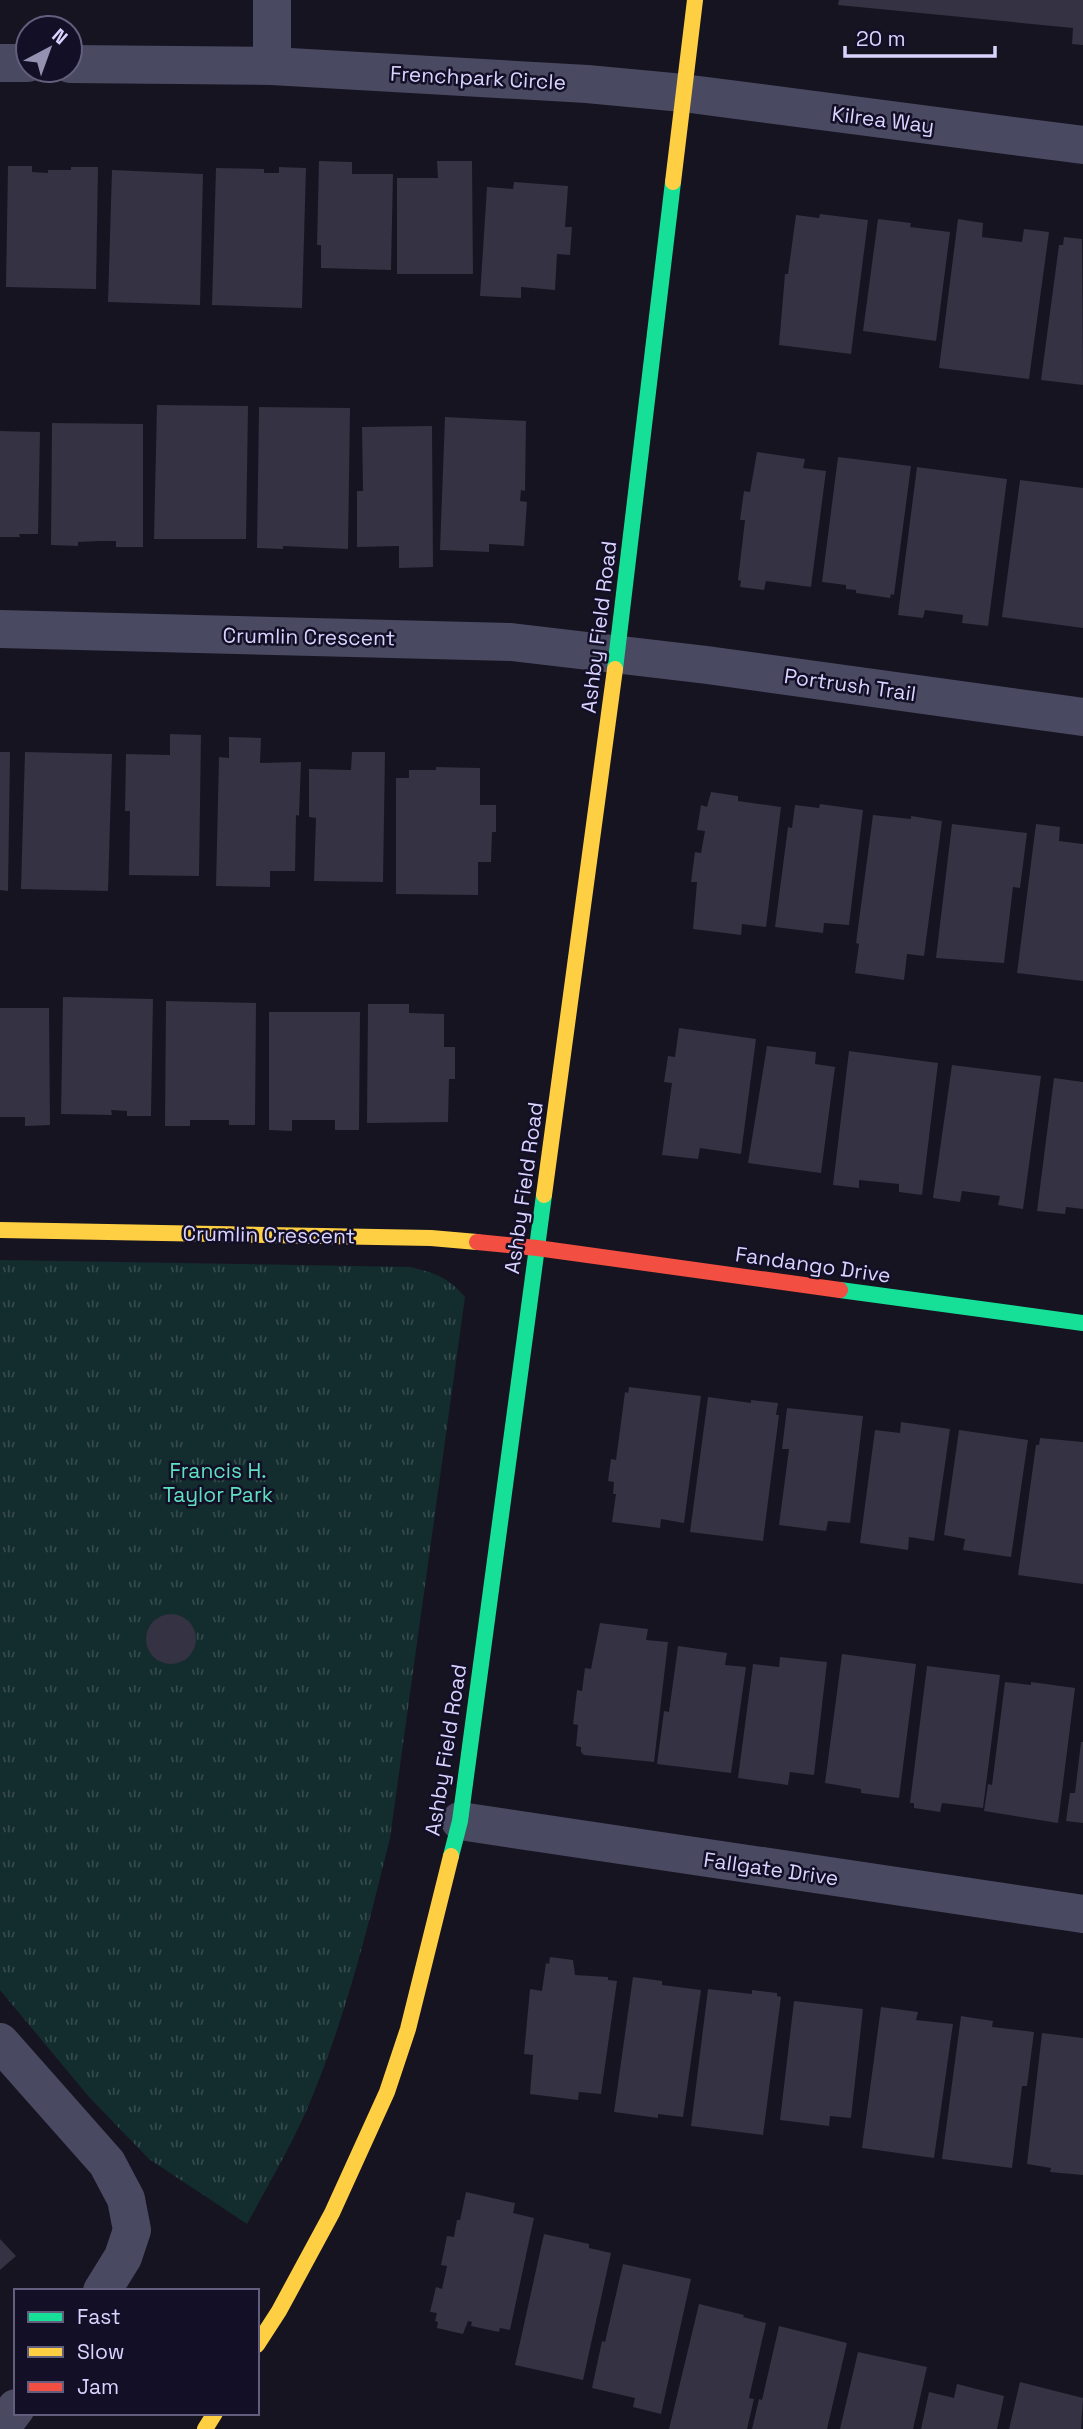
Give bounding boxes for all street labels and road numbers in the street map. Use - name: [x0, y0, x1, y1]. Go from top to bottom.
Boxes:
- street label: Frenchpark Circle: [389, 59, 567, 96]
- street label: Kilrea Way: [830, 100, 936, 139]
- street label: Ashby Field Road: [575, 539, 622, 715]
- street label: Crumlin Crescent: [222, 621, 396, 652]
- street label: Portrush Trail: [782, 662, 918, 707]
- street label: Ashby Field Road: [498, 1100, 549, 1276]
- street label: Crumlin Crescent: [182, 1219, 356, 1250]
- street label: Fandango Drive: [734, 1240, 893, 1289]
- street label: Ashby Field Road: [419, 1662, 472, 1838]
- street label: Fallgate Drive: [702, 1846, 840, 1891]

